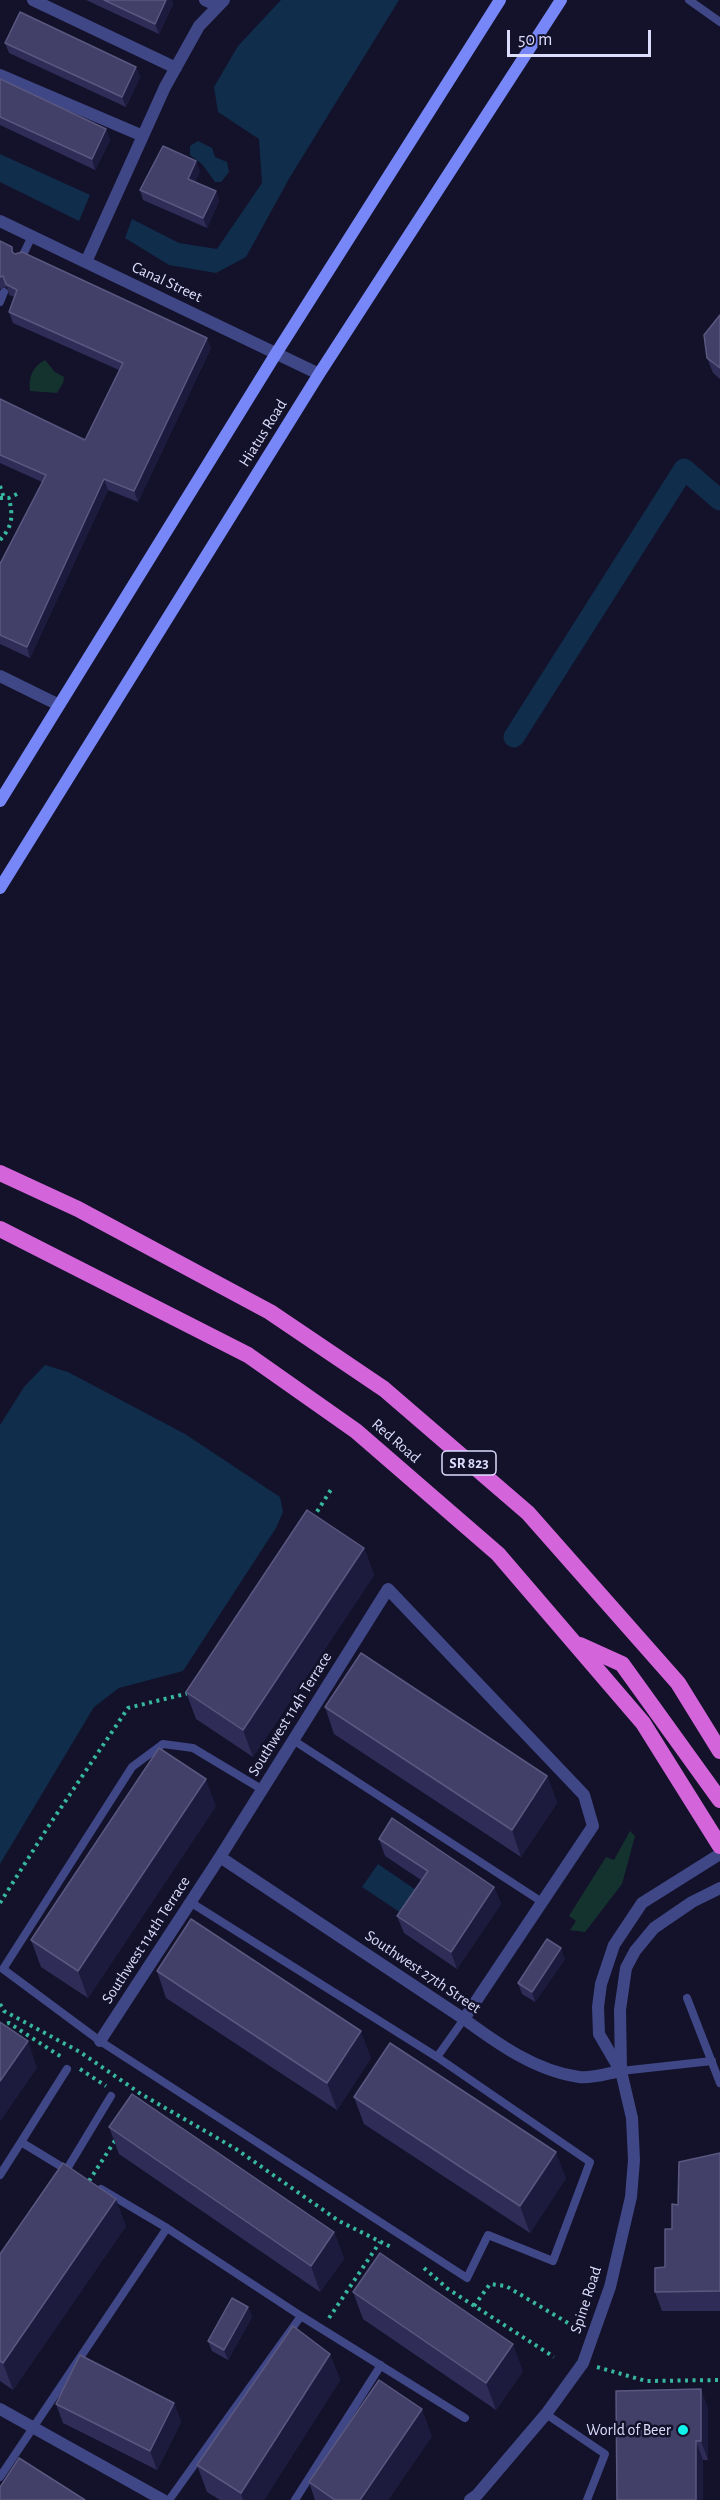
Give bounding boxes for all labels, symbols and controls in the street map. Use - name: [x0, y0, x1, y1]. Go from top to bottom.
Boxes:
- scale bar: [510, 18, 654, 56]
- text: 50 m: [518, 31, 552, 49]
- street label: Canal Street: [129, 257, 205, 307]
- street label: Hiatus Road: [235, 396, 291, 470]
- street label: Red Road: [368, 1415, 424, 1467]
- road number: SR 823: [442, 1451, 496, 1475]
- street label: Southwest 114h Terrace: [244, 1648, 336, 1780]
- street label: Southwest 114th Terrace: [98, 1873, 194, 2007]
- street label: Southwest 27th Street: [361, 1926, 485, 2018]
- street label: Spine Road: [566, 2264, 606, 2336]
- place label: World of Beer: [586, 2420, 671, 2440]
- marker: World of Beer: [676, 2423, 690, 2437]

